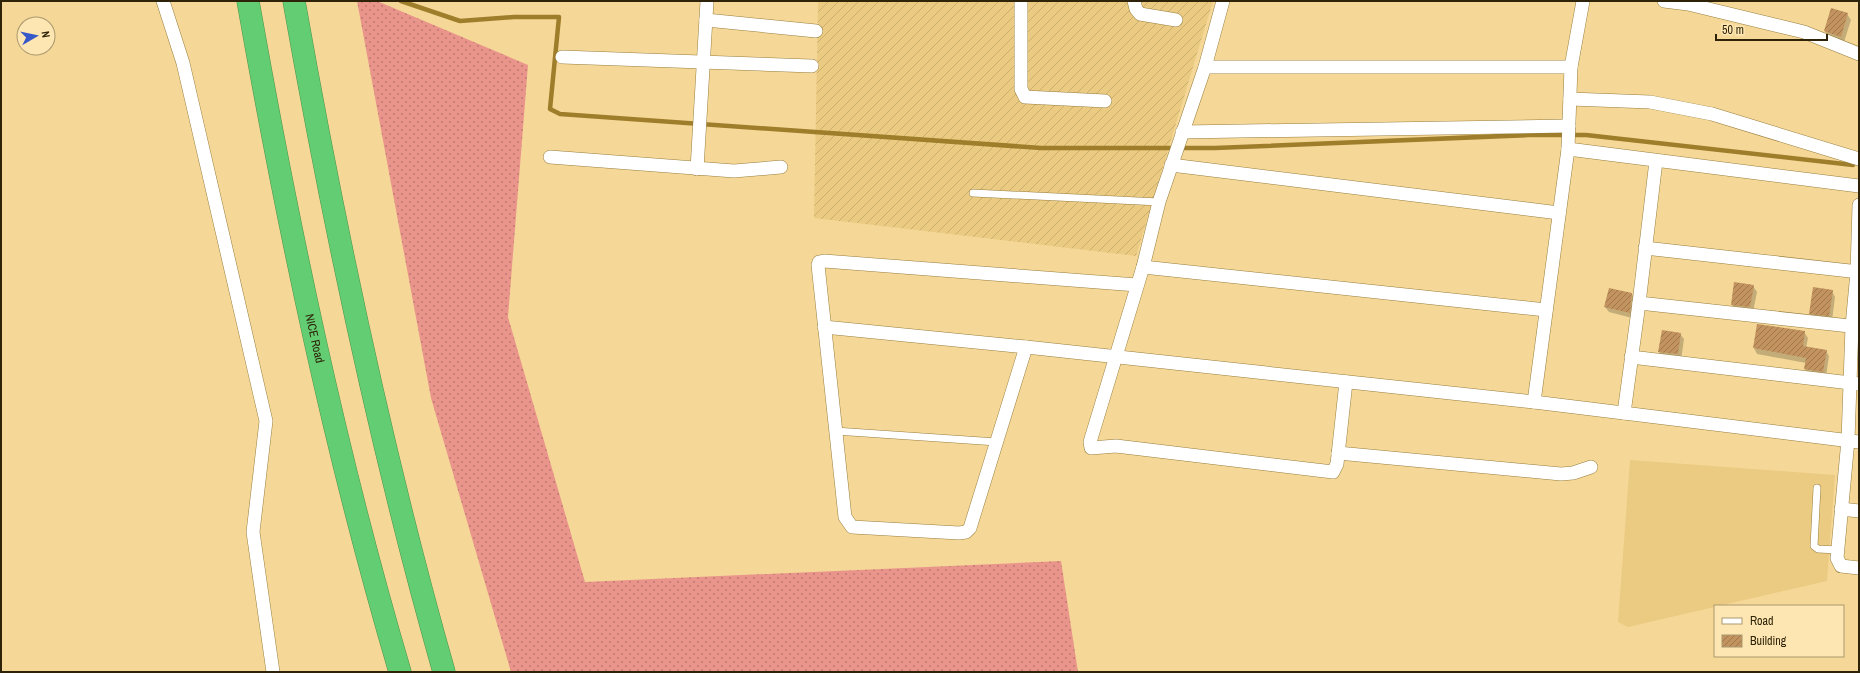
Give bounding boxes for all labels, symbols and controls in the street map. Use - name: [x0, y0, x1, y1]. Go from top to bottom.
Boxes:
- north arrow: [16, 16, 56, 56]
- scale bar: [1716, 16, 1827, 42]
- text: 50 m: [1722, 22, 1744, 38]
- text: N: [38, 30, 53, 39]
- street label: NICE Road: [301, 312, 328, 365]
- legend: [1714, 605, 1844, 657]
- text: Road: [1750, 613, 1774, 629]
- text: Building: [1750, 633, 1787, 649]

